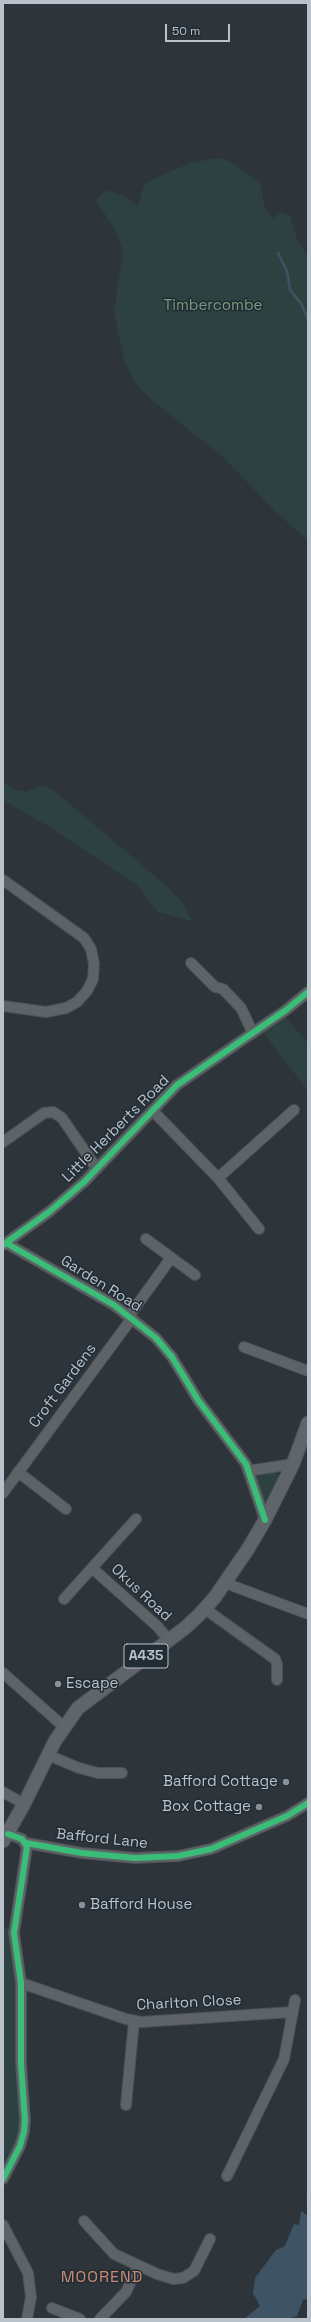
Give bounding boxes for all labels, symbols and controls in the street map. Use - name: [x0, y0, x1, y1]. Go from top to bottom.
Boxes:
- scale bar: [167, 16, 232, 42]
- text: 50 m: [172, 23, 200, 39]
- park label: Timbercombe: [164, 297, 262, 315]
- street label: Little Herberts Road: [59, 1072, 173, 1186]
- street label: Garden Road: [57, 1252, 145, 1316]
- street label: Croft Gardens: [26, 1340, 100, 1432]
- street label: Okus Road: [107, 1561, 175, 1625]
- road number: A435: [124, 1644, 168, 1668]
- place label: Escape: [66, 1675, 118, 1693]
- marker: Escape: [53, 1679, 63, 1689]
- place label: Bafford Cottage: [163, 1773, 278, 1791]
- marker: Bafford Cottage: [281, 1777, 291, 1787]
- place label: Box Cottage: [162, 1798, 251, 1816]
- marker: Box Cottage: [254, 1802, 264, 1812]
- street label: Bafford Lane: [55, 1825, 149, 1853]
- place label: Bafford House: [90, 1896, 192, 1914]
- marker: Bafford House: [77, 1900, 87, 1910]
- street label: Charlton Close: [136, 1991, 242, 2015]
- district label: MOOREND: [61, 2268, 143, 2288]

